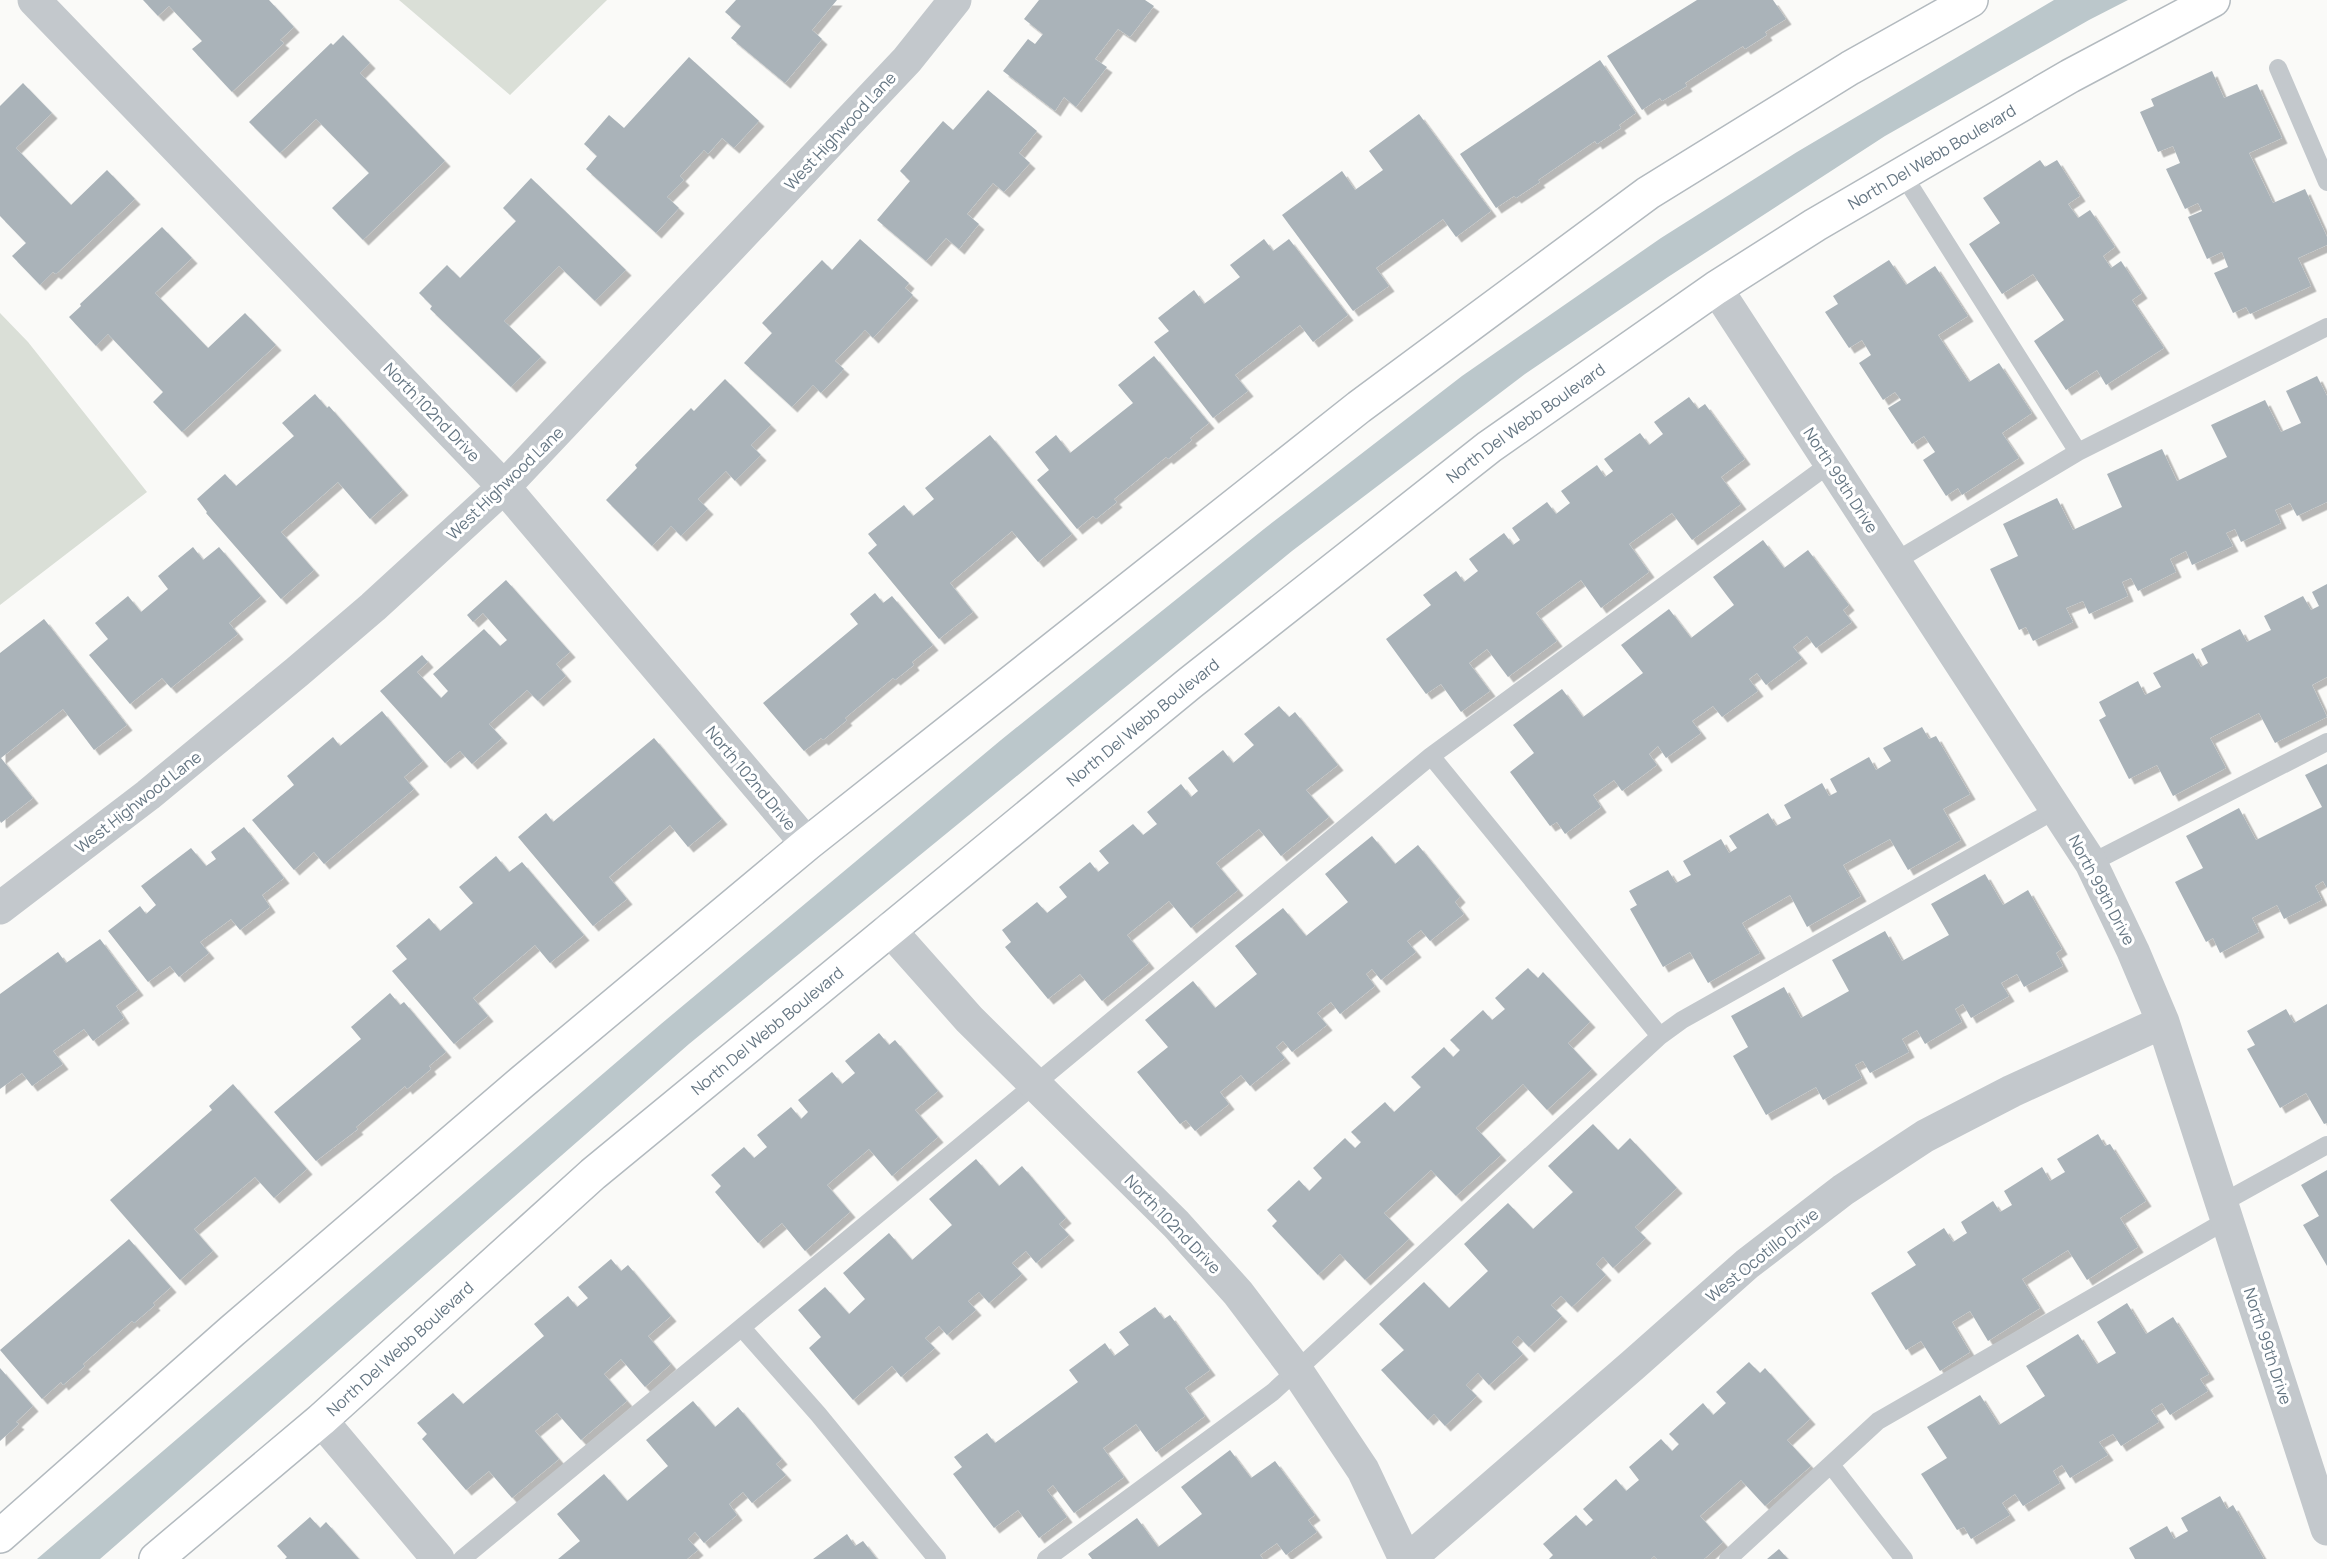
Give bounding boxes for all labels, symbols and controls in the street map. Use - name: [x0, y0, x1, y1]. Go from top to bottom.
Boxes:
- street label: West Highwood Lane: [779, 67, 901, 195]
- street label: North Del Webb Boulevard: [1844, 99, 2020, 215]
- street label: North 102nd Drive: [379, 358, 485, 466]
- street label: North Del Webb Boulevard: [1441, 358, 1609, 488]
- street label: West Highwood Lane: [442, 421, 568, 545]
- street label: North 99th Drive: [1799, 423, 1883, 537]
- street label: North Del Webb Boulevard: [1062, 653, 1224, 791]
- street label: North 102nd Drive: [701, 721, 801, 835]
- street label: West Highwood Lane: [70, 746, 206, 858]
- street label: North 99th Drive: [2064, 831, 2140, 949]
- street label: North Del Webb Boulevard: [686, 962, 848, 1100]
- street label: North 102nd Drive: [1120, 1170, 1226, 1278]
- street label: West Ocotillo Drive: [1701, 1203, 1823, 1307]
- street label: North Del Webb Boulevard: [322, 1276, 478, 1421]
- street label: North 99th Drive: [2239, 1285, 2297, 1407]

